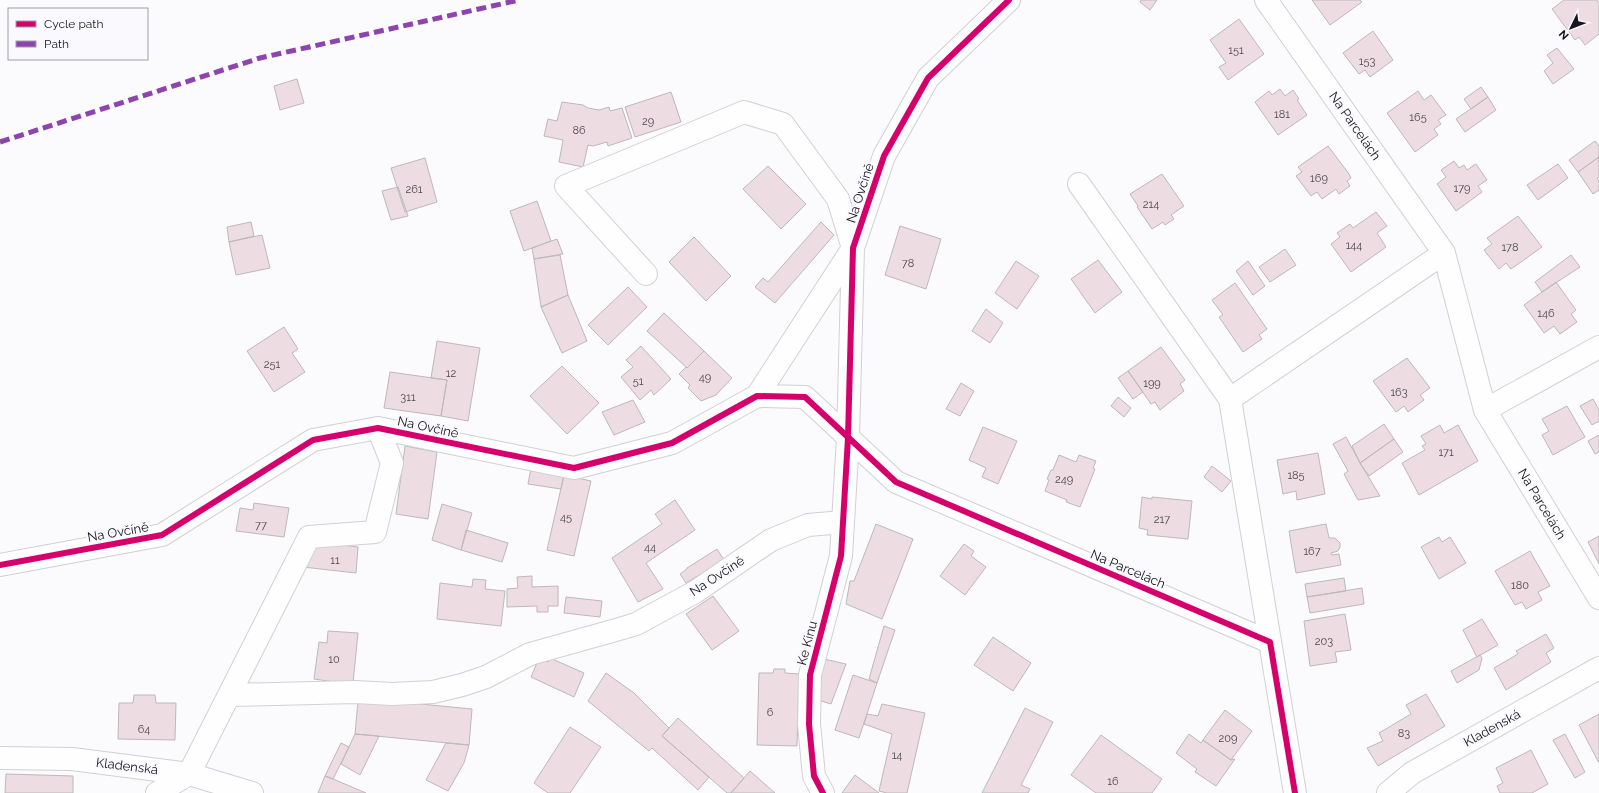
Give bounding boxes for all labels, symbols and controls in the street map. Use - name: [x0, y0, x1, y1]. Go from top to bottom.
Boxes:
- legend: [8, 8, 148, 60]
- north arrow: [1551, 8, 1591, 48]
- text: Cycle path: [44, 17, 103, 31]
- text: N: [1556, 27, 1572, 42]
- text: Path: [44, 37, 69, 51]
- house number: 151: [1228, 44, 1244, 57]
- house number: 153: [1359, 55, 1375, 68]
- street label: Na Parcelách: [1326, 89, 1384, 163]
- house number: 181: [1274, 108, 1290, 121]
- house number: 165: [1409, 111, 1427, 124]
- house number: 29: [642, 115, 654, 128]
- house number: 86: [572, 124, 586, 137]
- street label: Na Ovčíně: [843, 161, 877, 225]
- house number: 169: [1310, 172, 1328, 185]
- house number: 179: [1454, 182, 1470, 195]
- house number: 261: [405, 183, 423, 196]
- house number: 214: [1143, 198, 1159, 211]
- house number: 144: [1346, 239, 1362, 252]
- house number: 178: [1501, 241, 1519, 254]
- house number: 78: [902, 257, 914, 270]
- house number: 146: [1537, 307, 1555, 320]
- house number: 251: [264, 358, 281, 371]
- house number: 12: [446, 367, 456, 380]
- house number: 49: [699, 371, 711, 384]
- house number: 51: [633, 375, 644, 388]
- house number: 199: [1143, 377, 1161, 390]
- house number: 163: [1390, 386, 1408, 399]
- house number: 311: [400, 391, 416, 404]
- street label: Na Ovčíně: [396, 413, 460, 441]
- house number: 171: [1438, 446, 1454, 459]
- street label: Na Parcelách: [1515, 466, 1569, 542]
- house number: 185: [1287, 469, 1305, 482]
- house number: 249: [1055, 473, 1073, 486]
- house number: 45: [560, 511, 572, 524]
- house number: 217: [1154, 513, 1170, 526]
- street label: Na Ovčíně: [86, 519, 150, 545]
- house number: 77: [255, 519, 267, 532]
- house number: 44: [644, 541, 656, 554]
- house number: 167: [1303, 545, 1321, 558]
- street label: Na Parcelách: [1088, 546, 1168, 592]
- street label: Na Ovčíně: [687, 553, 747, 599]
- house number: 11: [330, 554, 340, 567]
- house number: 180: [1511, 579, 1529, 592]
- street label: Ke Kinu: [794, 619, 820, 667]
- house number: 203: [1315, 635, 1333, 648]
- house number: 10: [328, 653, 340, 666]
- house number: 6: [767, 706, 774, 719]
- street label: Kladenská: [1461, 706, 1523, 750]
- house number: 64: [138, 723, 150, 736]
- house number: 83: [1398, 727, 1410, 740]
- house number: 209: [1219, 732, 1237, 745]
- house number: 14: [892, 749, 902, 762]
- street label: Kladenská: [95, 755, 159, 777]
- house number: 16: [1107, 775, 1119, 788]

